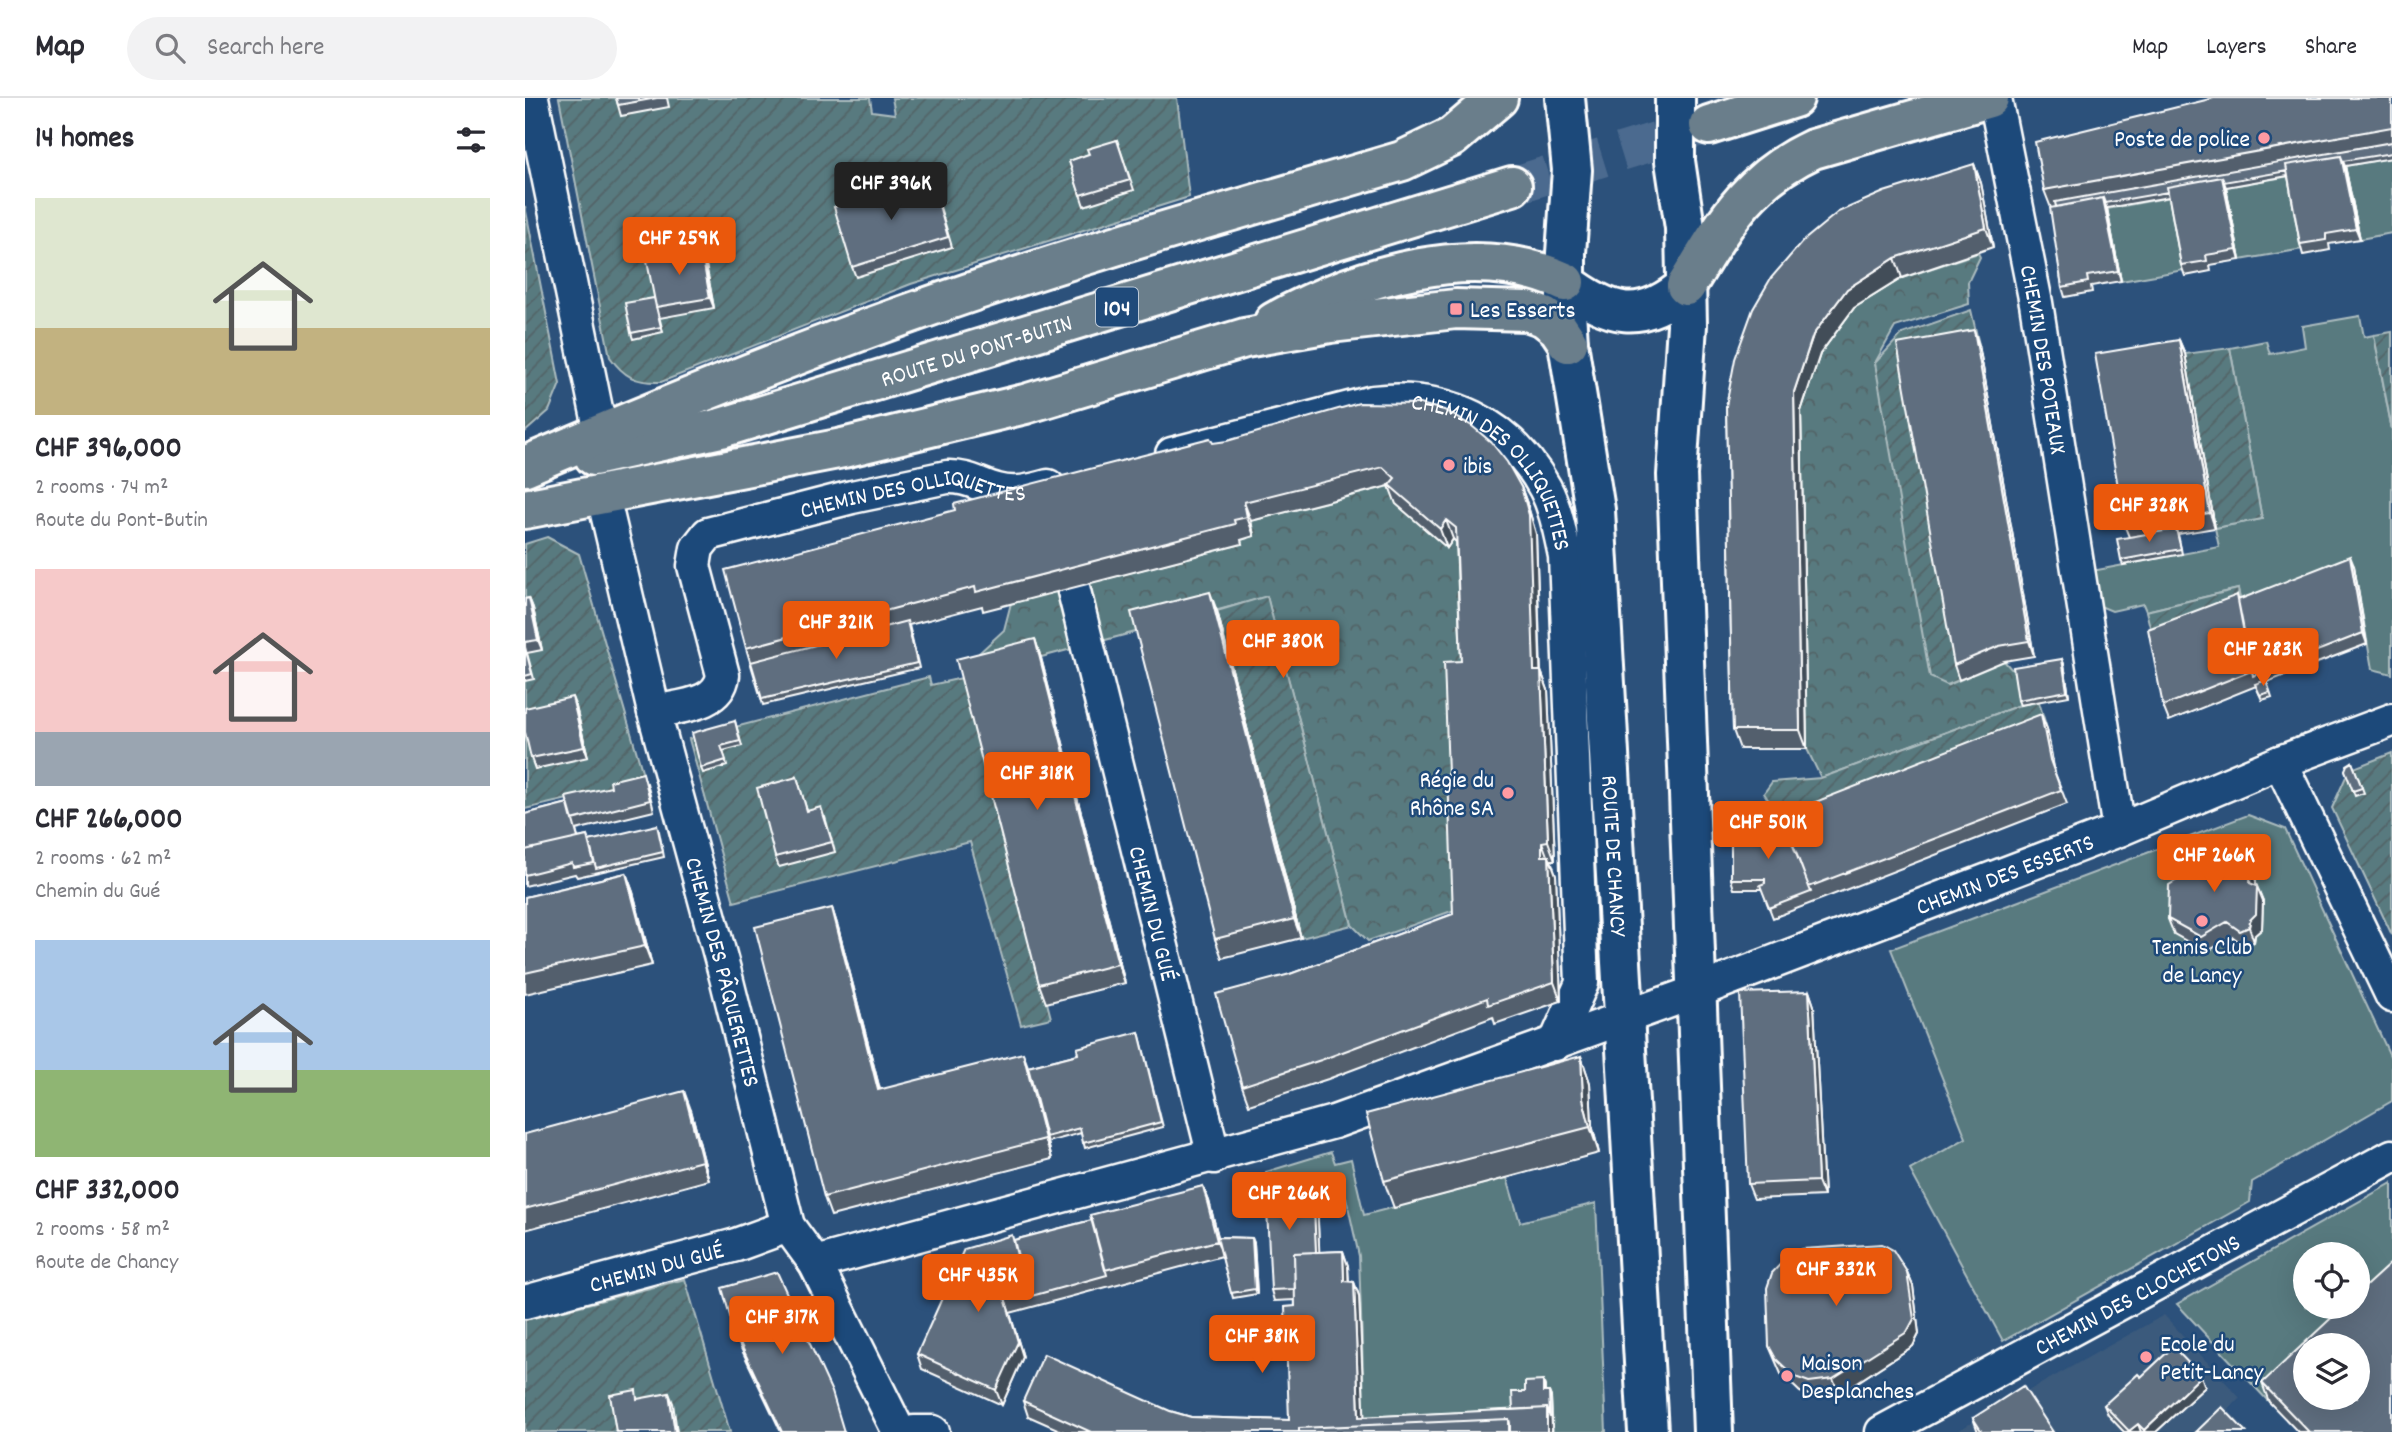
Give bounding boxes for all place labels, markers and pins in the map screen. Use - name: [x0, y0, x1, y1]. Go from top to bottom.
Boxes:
- place label: Poste de police: [2114, 124, 2250, 158]
- marker: Poste de police: [2256, 130, 2272, 146]
- pin: CHF 396K: [819, 162, 963, 222]
- pin: CHF 259K: [607, 218, 751, 277]
- place label: Les Esserts: [1470, 295, 1576, 329]
- marker: Les Esserts: [1448, 301, 1464, 317]
- place label: ibis: [1463, 451, 1492, 485]
- marker: ibis: [1441, 457, 1457, 473]
- pin: CHF 328K: [2077, 484, 2221, 544]
- pin: CHF 321K: [764, 602, 908, 661]
- pin: CHF 380K: [1211, 620, 1355, 680]
- pin: CHF 283K: [2191, 628, 2335, 688]
- pin: CHF 318K: [965, 752, 1109, 812]
- place label: Régie du Rhône SA: [1410, 765, 1494, 827]
- marker: Régie du Rhône SA: [1500, 785, 1516, 801]
- pin: CHF 501K: [1696, 802, 1840, 861]
- pin: CHF 266K: [2142, 834, 2286, 894]
- marker: Tennis Club de Lancy: [2194, 913, 2210, 929]
- place label: Tennis Club de Lancy: [2152, 932, 2252, 994]
- pin: CHF 266K: [1217, 1172, 1361, 1232]
- pin: CHF 332K: [1764, 1248, 1908, 1308]
- pin: CHF 435K: [906, 1254, 1050, 1314]
- pin: CHF 317K: [710, 1296, 854, 1356]
- pin: CHF 381K: [1190, 1316, 1334, 1375]
- place label: Ecole du Petit-Lancy: [2160, 1329, 2265, 1391]
- place label: Maison Desplanches: [1801, 1348, 1914, 1410]
- marker: Ecole du Petit-Lancy: [2138, 1349, 2154, 1365]
- marker: Maison Desplanches: [1779, 1368, 1795, 1384]

